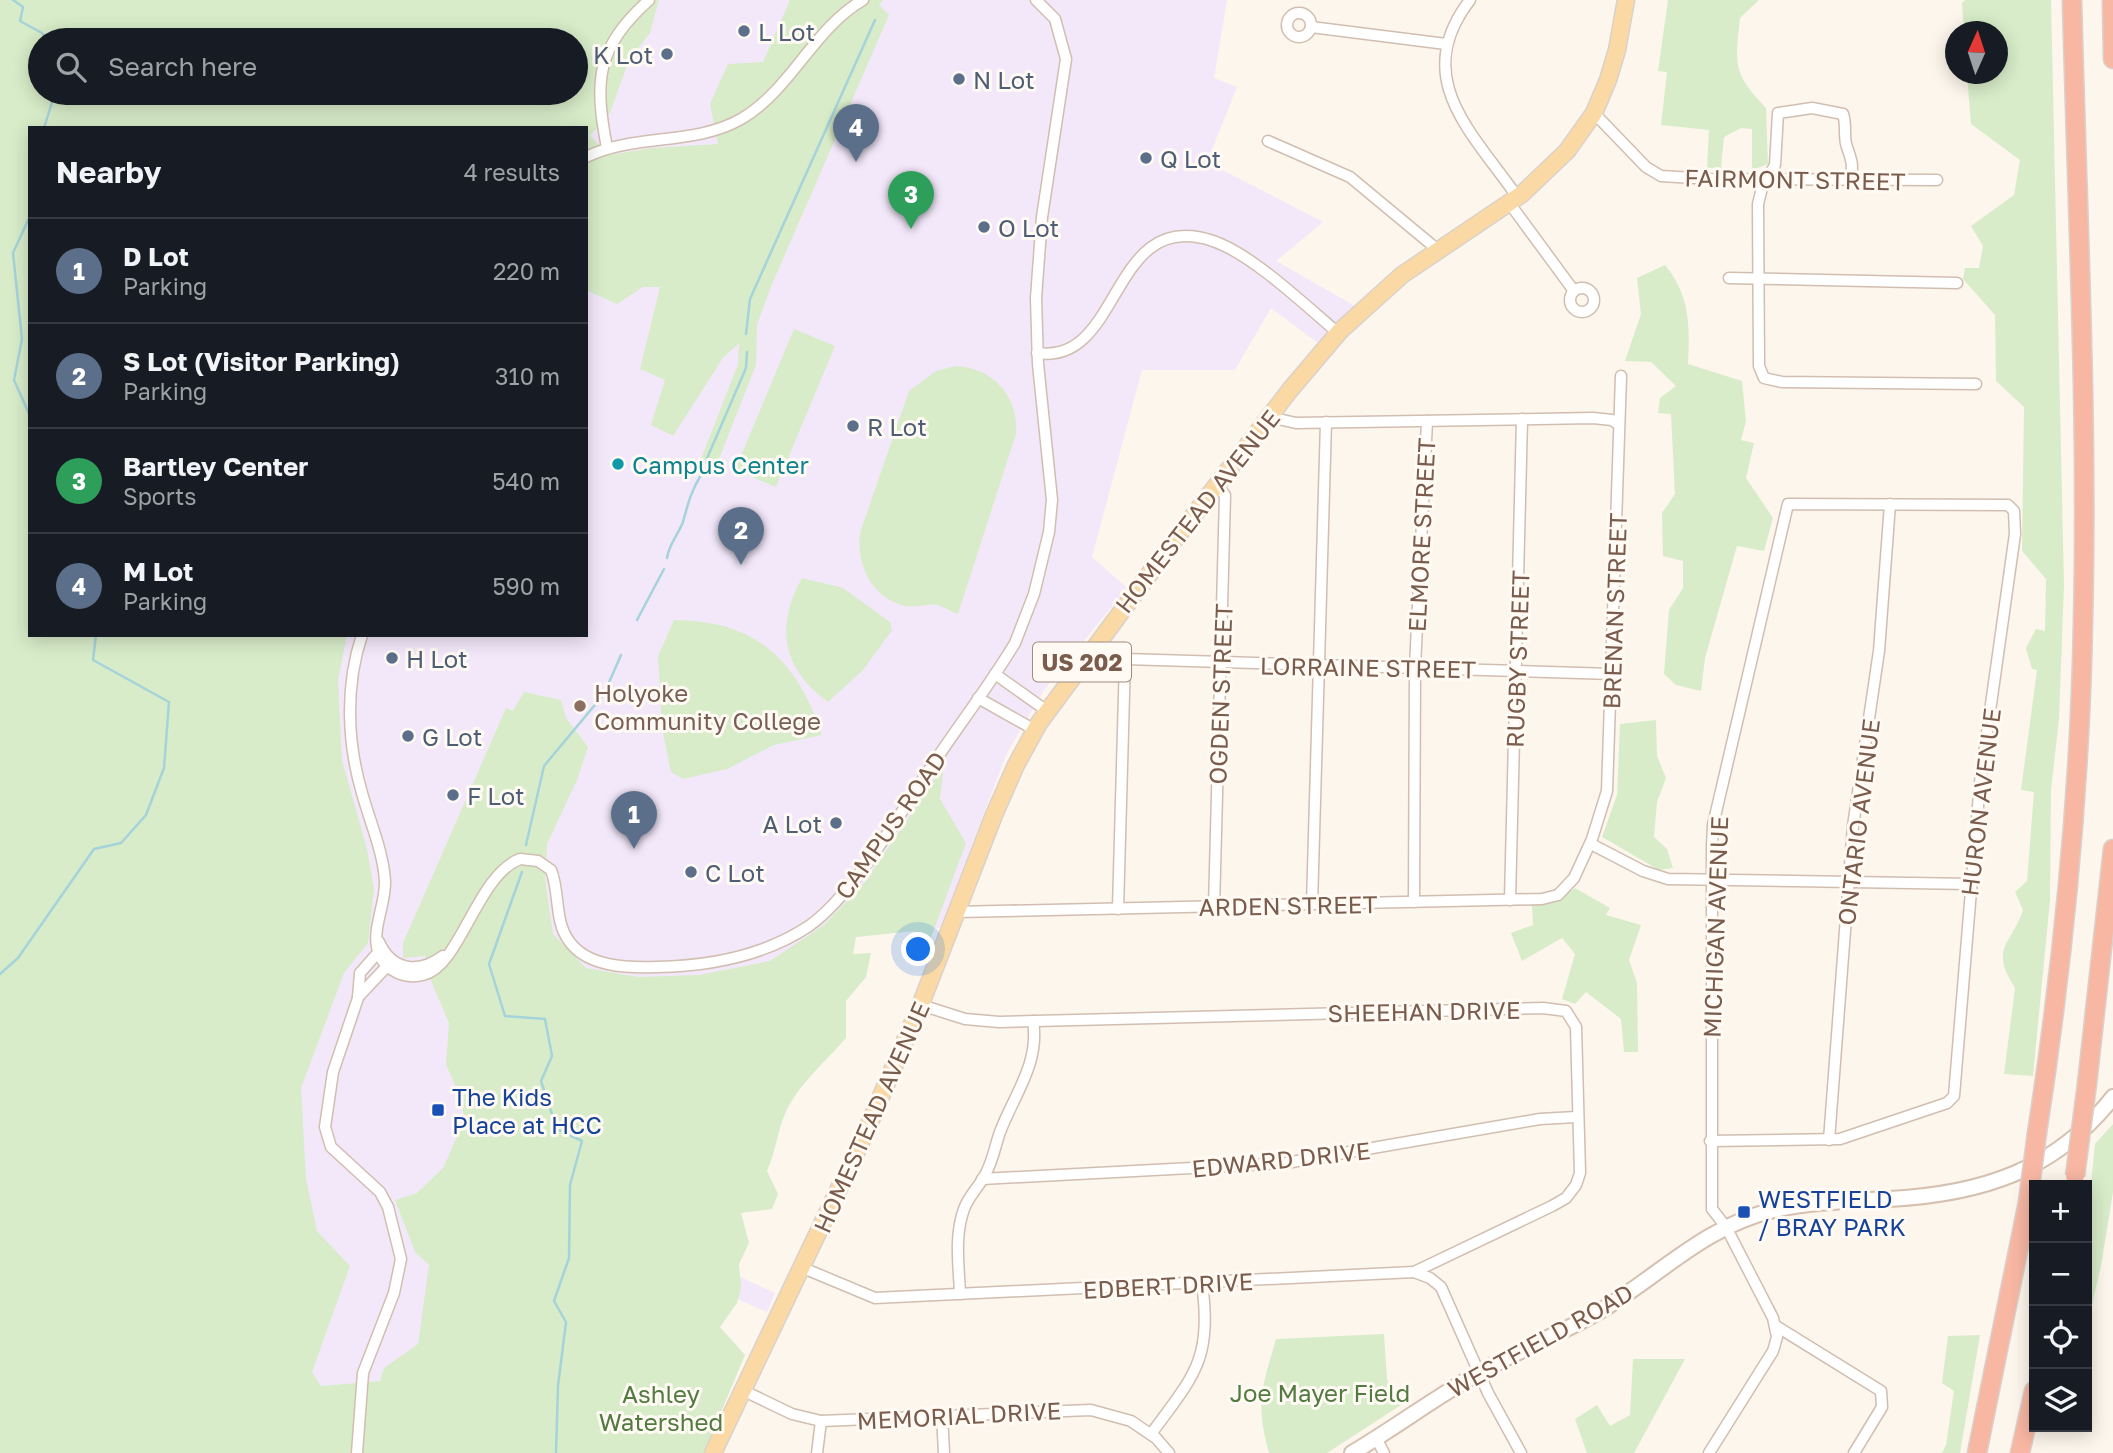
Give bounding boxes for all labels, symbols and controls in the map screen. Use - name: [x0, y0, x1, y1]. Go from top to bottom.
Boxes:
- place label: L Lot: [758, 17, 815, 46]
- north arrow: [1945, 21, 2008, 84]
- marker: L Lot: [736, 23, 752, 39]
- search box: [28, 28, 588, 105]
- place label: K Lot: [593, 40, 653, 69]
- marker: K Lot: [659, 46, 675, 62]
- icon: search: [52, 48, 90, 86]
- text: Search here: [108, 51, 257, 82]
- place label: N Lot: [973, 65, 1035, 94]
- marker: N Lot: [951, 71, 967, 87]
- pin: 4: [833, 104, 879, 162]
- place label: Q Lot: [1160, 144, 1221, 173]
- marker: Q Lot: [1138, 150, 1154, 166]
- text: Nearby: [56, 154, 161, 190]
- text: 4 results: [464, 158, 560, 186]
- street label: FAIRMONT STREET: [1684, 163, 1906, 195]
- pin: 3: [888, 171, 934, 229]
- place label: O Lot: [998, 213, 1059, 242]
- marker: O Lot: [976, 219, 992, 235]
- text: D Lot: [123, 241, 189, 272]
- text: 1: [73, 257, 85, 285]
- text: 220 m: [493, 257, 560, 285]
- text: Parking: [123, 272, 207, 300]
- text: S Lot (Visitor Parking): [123, 346, 400, 377]
- text: 2: [72, 362, 86, 390]
- text: 310 m: [495, 362, 560, 390]
- text: Parking: [123, 377, 207, 405]
- street label: HOMESTEAD AVENUE: [1109, 404, 1285, 618]
- place label: R Lot: [867, 412, 927, 441]
- marker: R Lot: [845, 418, 861, 434]
- street label: ELMORE STREET: [1401, 437, 1441, 633]
- place label: Campus Center: [632, 450, 809, 479]
- text: Bartley Center: [123, 451, 308, 482]
- marker: Campus Center: [610, 456, 626, 472]
- text: 3: [72, 467, 86, 495]
- text: 540 m: [492, 467, 560, 495]
- text: Sports: [123, 482, 197, 510]
- pin: 2: [718, 507, 764, 565]
- street label: BRENAN STREET: [1596, 512, 1632, 710]
- text: M Lot: [123, 556, 193, 587]
- street label: RUGBY STREET: [1499, 570, 1535, 748]
- text: 4: [72, 572, 86, 600]
- text: 590 m: [492, 572, 560, 600]
- text: Parking: [123, 587, 207, 615]
- street label: OGDEN STREET: [1202, 603, 1238, 785]
- road number: US 202: [1033, 642, 1131, 682]
- place label: H Lot: [406, 644, 468, 673]
- marker: H Lot: [384, 650, 400, 666]
- street label: LORRAINE STREET: [1260, 651, 1477, 683]
- place label: Holyoke Community College: [594, 678, 821, 735]
- marker: Holyoke Community College: [572, 698, 588, 714]
- street label: HURON AVENUE: [1954, 706, 2006, 898]
- street label: ONTARIO AVENUE: [1831, 717, 1885, 927]
- place label: G Lot: [422, 722, 482, 751]
- marker: G Lot: [400, 728, 416, 744]
- street label: CAMPUS ROAD: [828, 746, 952, 904]
- place label: F Lot: [467, 781, 525, 810]
- marker: F Lot: [445, 787, 461, 803]
- pin: 1: [611, 791, 657, 849]
- place label: A Lot: [762, 809, 822, 838]
- marker: A Lot: [828, 815, 844, 831]
- street label: MICHIGAN AVENUE: [1697, 816, 1733, 1038]
- place label: C Lot: [705, 858, 765, 887]
- marker: C Lot: [683, 864, 699, 880]
- street label: ARDEN STREET: [1198, 889, 1378, 921]
- your location: [901, 932, 935, 966]
- street label: SHEEHAN DRIVE: [1327, 995, 1521, 1027]
- street label: HOMESTEAD AVENUE: [807, 997, 935, 1237]
- place label: The Kids Place at HCC: [452, 1082, 602, 1139]
- marker: The Kids Place at HCC: [430, 1102, 446, 1118]
- street label: EDWARD DRIVE: [1190, 1135, 1372, 1183]
- map controls: [2029, 1180, 2092, 1432]
- button: +: [2029, 1180, 2092, 1243]
- place label: WESTFIELD / BRAY PARK: [1758, 1184, 1906, 1241]
- marker: WESTFIELD / BRAY PARK: [1736, 1204, 1752, 1220]
- button: −: [2029, 1243, 2092, 1306]
- street label: EDBERT DRIVE: [1082, 1266, 1254, 1304]
- street label: WESTFIELD ROAD: [1442, 1277, 1638, 1403]
- button: locate: [2029, 1306, 2092, 1369]
- button: layers: [2029, 1369, 2092, 1432]
- park label: Joe Mayer Field: [1230, 1378, 1410, 1407]
- park label: Ashley Watershed: [599, 1379, 723, 1436]
- street label: MEMORIAL DRIVE: [856, 1395, 1062, 1435]

